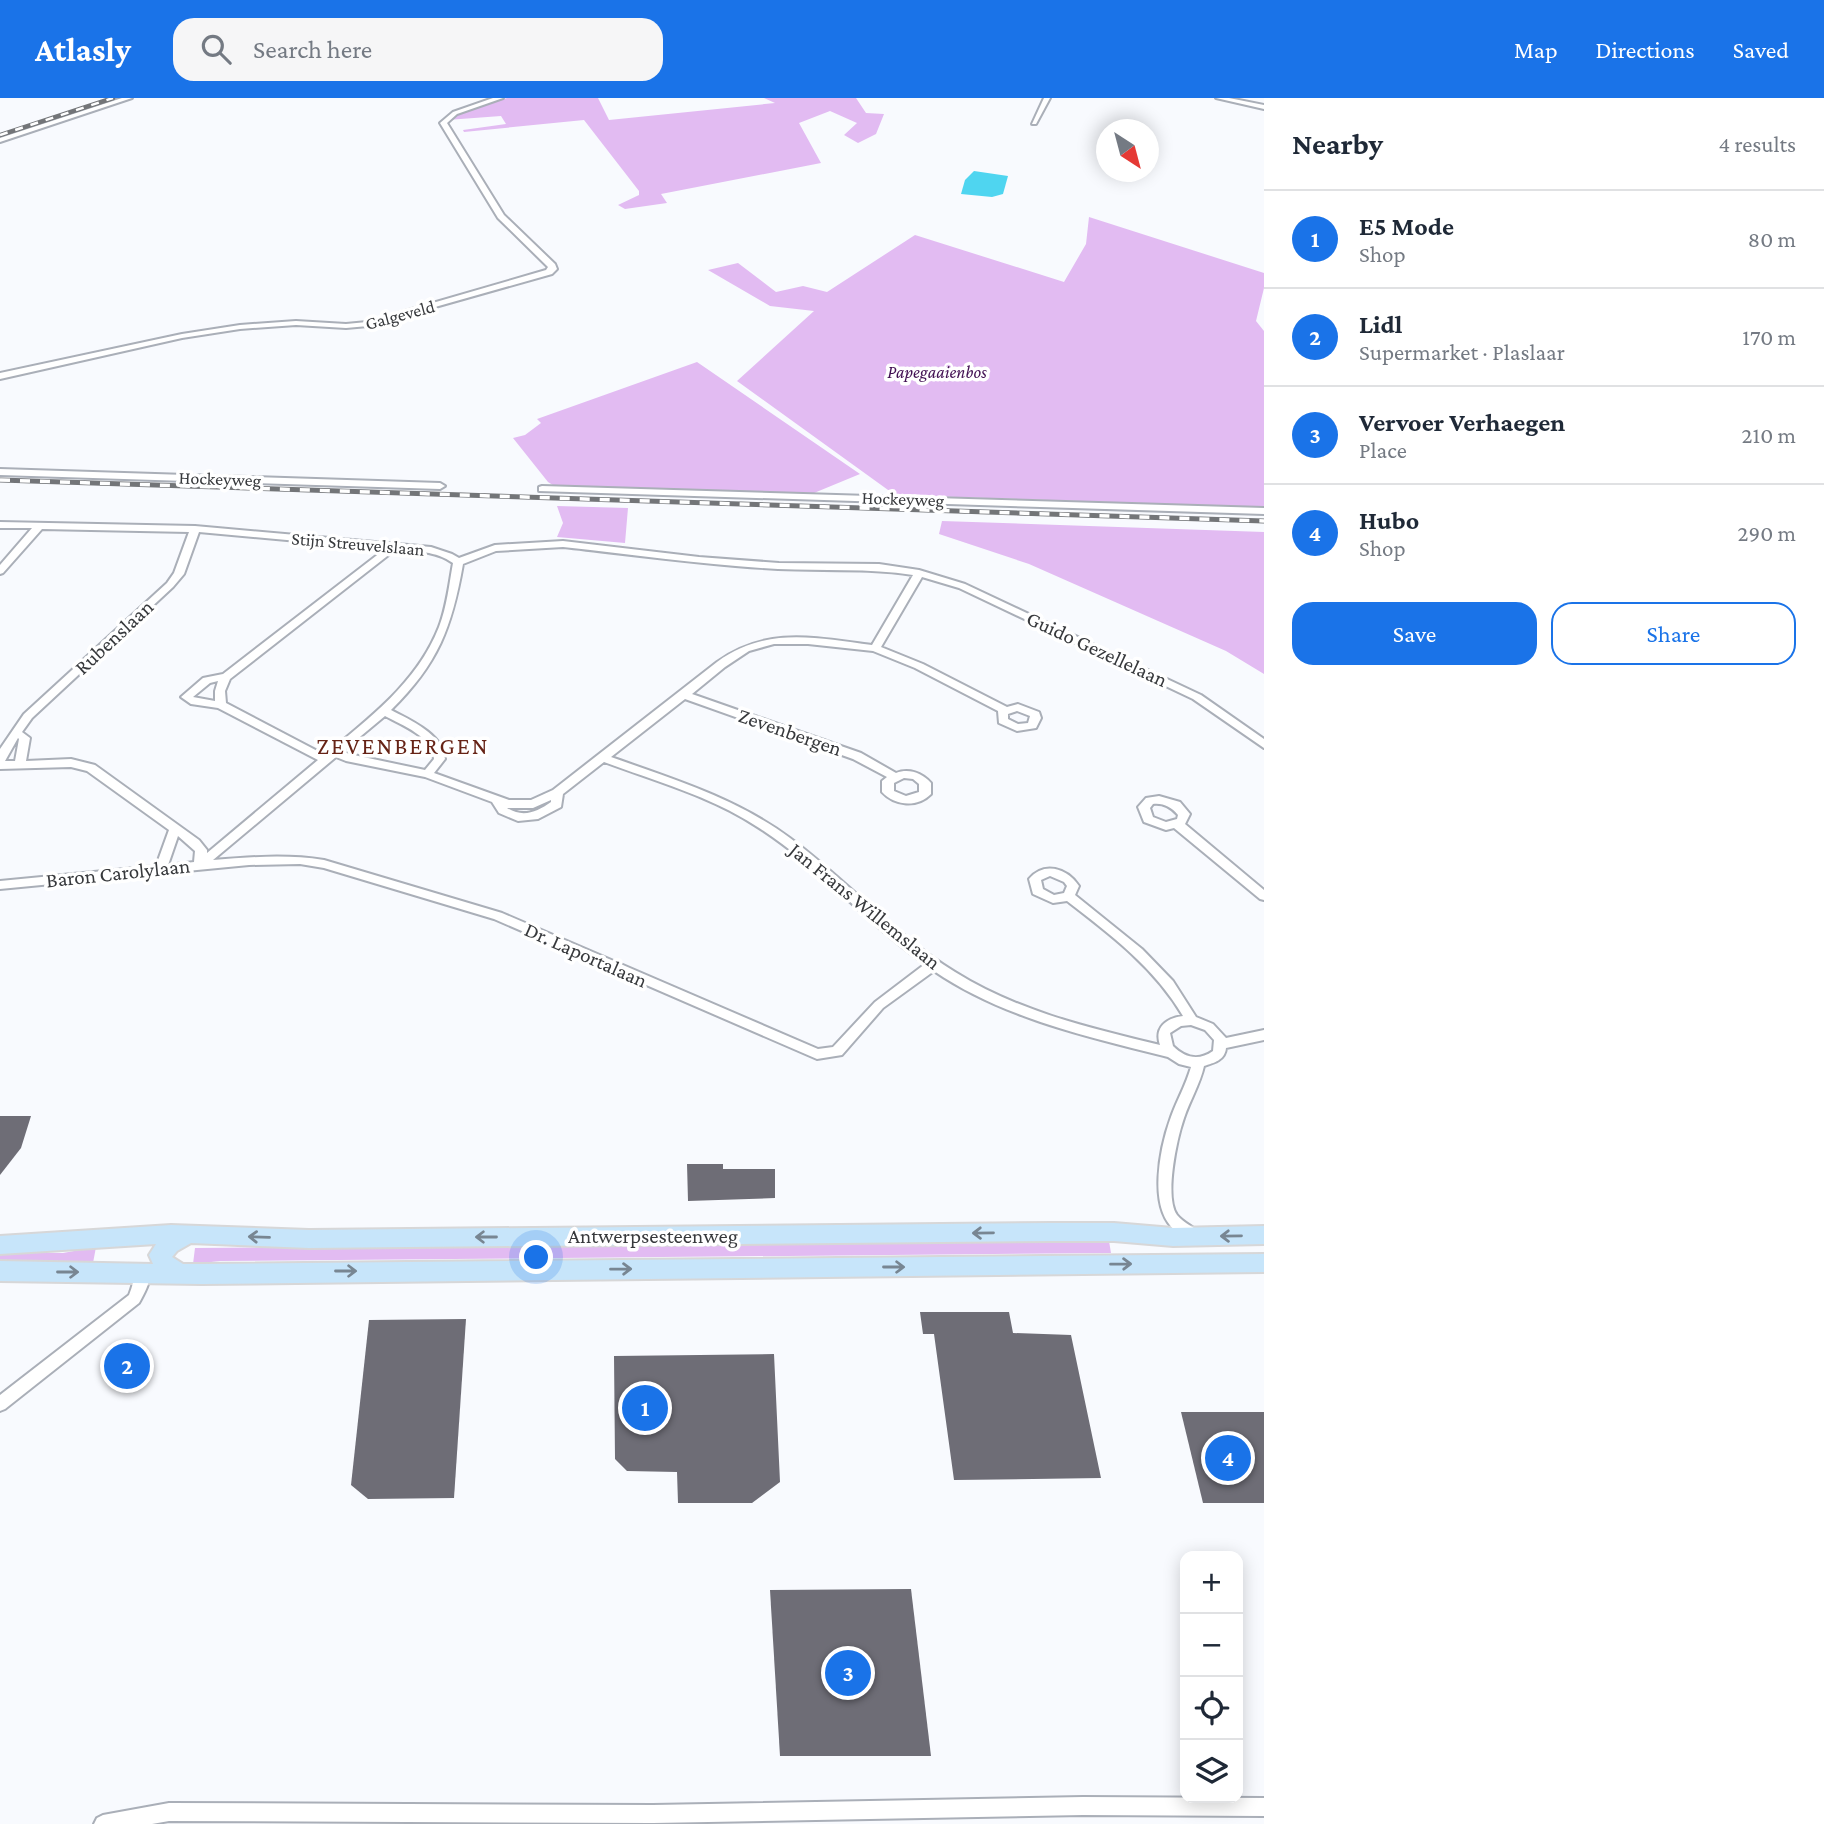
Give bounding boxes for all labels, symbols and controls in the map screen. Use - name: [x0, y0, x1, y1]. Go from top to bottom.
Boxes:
- search box: [173, 18, 663, 81]
- icon: search: [197, 30, 235, 68]
- text: Atlasly: [35, 31, 131, 68]
- text: Search here: [253, 35, 372, 64]
- text: Map: [1514, 36, 1558, 63]
- text: Directions: [1596, 36, 1695, 63]
- text: Saved: [1733, 36, 1789, 63]
- north arrow: [1096, 119, 1159, 182]
- text: Nearby: [1292, 127, 1383, 160]
- text: 4 results: [1718, 131, 1796, 157]
- text: E5 Mode: [1359, 212, 1454, 241]
- text: 1: [1311, 226, 1319, 252]
- text: 80 m: [1748, 226, 1796, 252]
- text: Shop: [1359, 241, 1406, 267]
- street label: Galgeveld: [363, 296, 437, 334]
- text: Lidl: [1359, 310, 1402, 339]
- text: 2: [1309, 324, 1321, 350]
- text: 170 m: [1742, 324, 1796, 350]
- text: Supermarket · Plaslaar: [1359, 339, 1565, 365]
- park label: Papegaaienbos: [887, 362, 987, 382]
- text: Vervoer Verhaegen: [1359, 408, 1565, 437]
- text: 3: [1309, 422, 1321, 448]
- text: 210 m: [1742, 422, 1796, 448]
- text: Place: [1359, 437, 1407, 463]
- street label: Hockeyweg: [178, 468, 262, 490]
- street label: Hockeyweg: [861, 488, 945, 510]
- text: Hubo: [1359, 506, 1419, 535]
- text: 4: [1309, 520, 1321, 546]
- text: 290 m: [1738, 520, 1796, 546]
- street label: Stijn Streuvelslaan: [291, 528, 426, 561]
- text: Shop: [1359, 535, 1406, 561]
- street label: Rubenslaan: [70, 595, 158, 679]
- button: Save: [1292, 602, 1537, 665]
- button: Share: [1551, 602, 1796, 665]
- street label: Guido Gezellelaan: [1023, 606, 1171, 692]
- street label: Zevenbergen: [735, 703, 845, 761]
- district label: ZEVENBERGEN: [317, 732, 489, 759]
- street label: Jan Frans Willemslaan: [783, 836, 945, 974]
- street label: Baron Carolylaan: [45, 854, 191, 892]
- street label: Dr. Laportalaan: [521, 917, 651, 993]
- street label: Antwerpsesteenweg: [568, 1224, 738, 1248]
- one-way arrow: [972, 1226, 995, 1239]
- one-way arrow: [1220, 1229, 1243, 1243]
- one-way arrow: [248, 1230, 271, 1243]
- one-way arrow: [475, 1230, 498, 1244]
- your location: [519, 1240, 553, 1274]
- one-way arrow: [1110, 1257, 1133, 1271]
- one-way arrow: [882, 1260, 905, 1274]
- one-way arrow: [609, 1262, 632, 1276]
- one-way arrow: [334, 1264, 357, 1278]
- one-way arrow: [56, 1265, 79, 1279]
- pin: 2: [104, 1340, 150, 1392]
- pin: 1: [622, 1382, 668, 1434]
- pin: 4: [1205, 1432, 1251, 1484]
- map controls: [1180, 1551, 1243, 1803]
- button: +: [1180, 1551, 1243, 1614]
- button: −: [1180, 1614, 1243, 1677]
- pin: 3: [825, 1647, 871, 1699]
- button: locate: [1180, 1677, 1243, 1740]
- button: layers: [1180, 1740, 1243, 1803]

